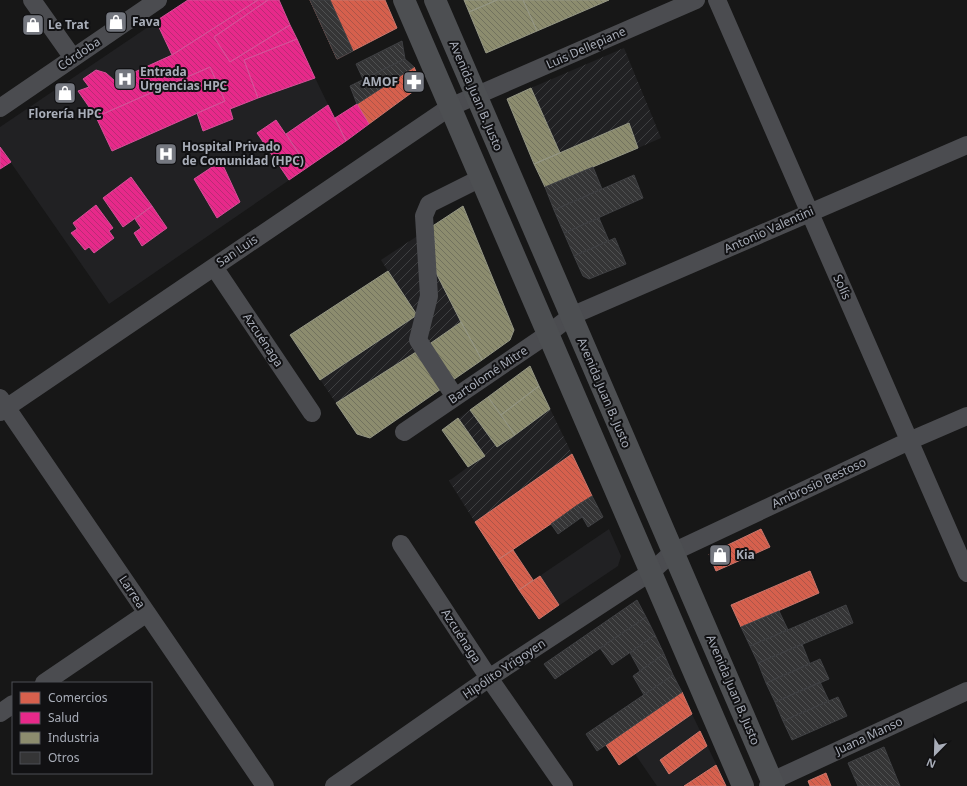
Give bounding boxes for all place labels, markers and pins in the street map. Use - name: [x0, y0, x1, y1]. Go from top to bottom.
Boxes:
- shop icon: Fava: [103, 9, 129, 35]
- shop icon: Le Trat: [20, 12, 46, 38]
- place label: Fava: [132, 13, 160, 30]
- place label: Le Trat: [48, 16, 89, 33]
- place label: Entrada Urgencias HPC: [140, 63, 228, 94]
- hospital icon: Entrada Urgencias HPC: [112, 66, 138, 92]
- pharmacy icon: AMOF: [401, 69, 427, 95]
- place label: AMOF: [362, 73, 398, 90]
- shop icon: Florería HPC: [52, 80, 78, 106]
- place label: Florería HPC: [28, 105, 102, 122]
- place label: Hospital Privado de Comunidad (HPC): [182, 138, 304, 169]
- hospital icon: Hospital Privado de Comunidad (HPC): [153, 141, 179, 167]
- shop icon: Kia: [707, 542, 733, 568]
- place label: Kia: [736, 546, 755, 563]

